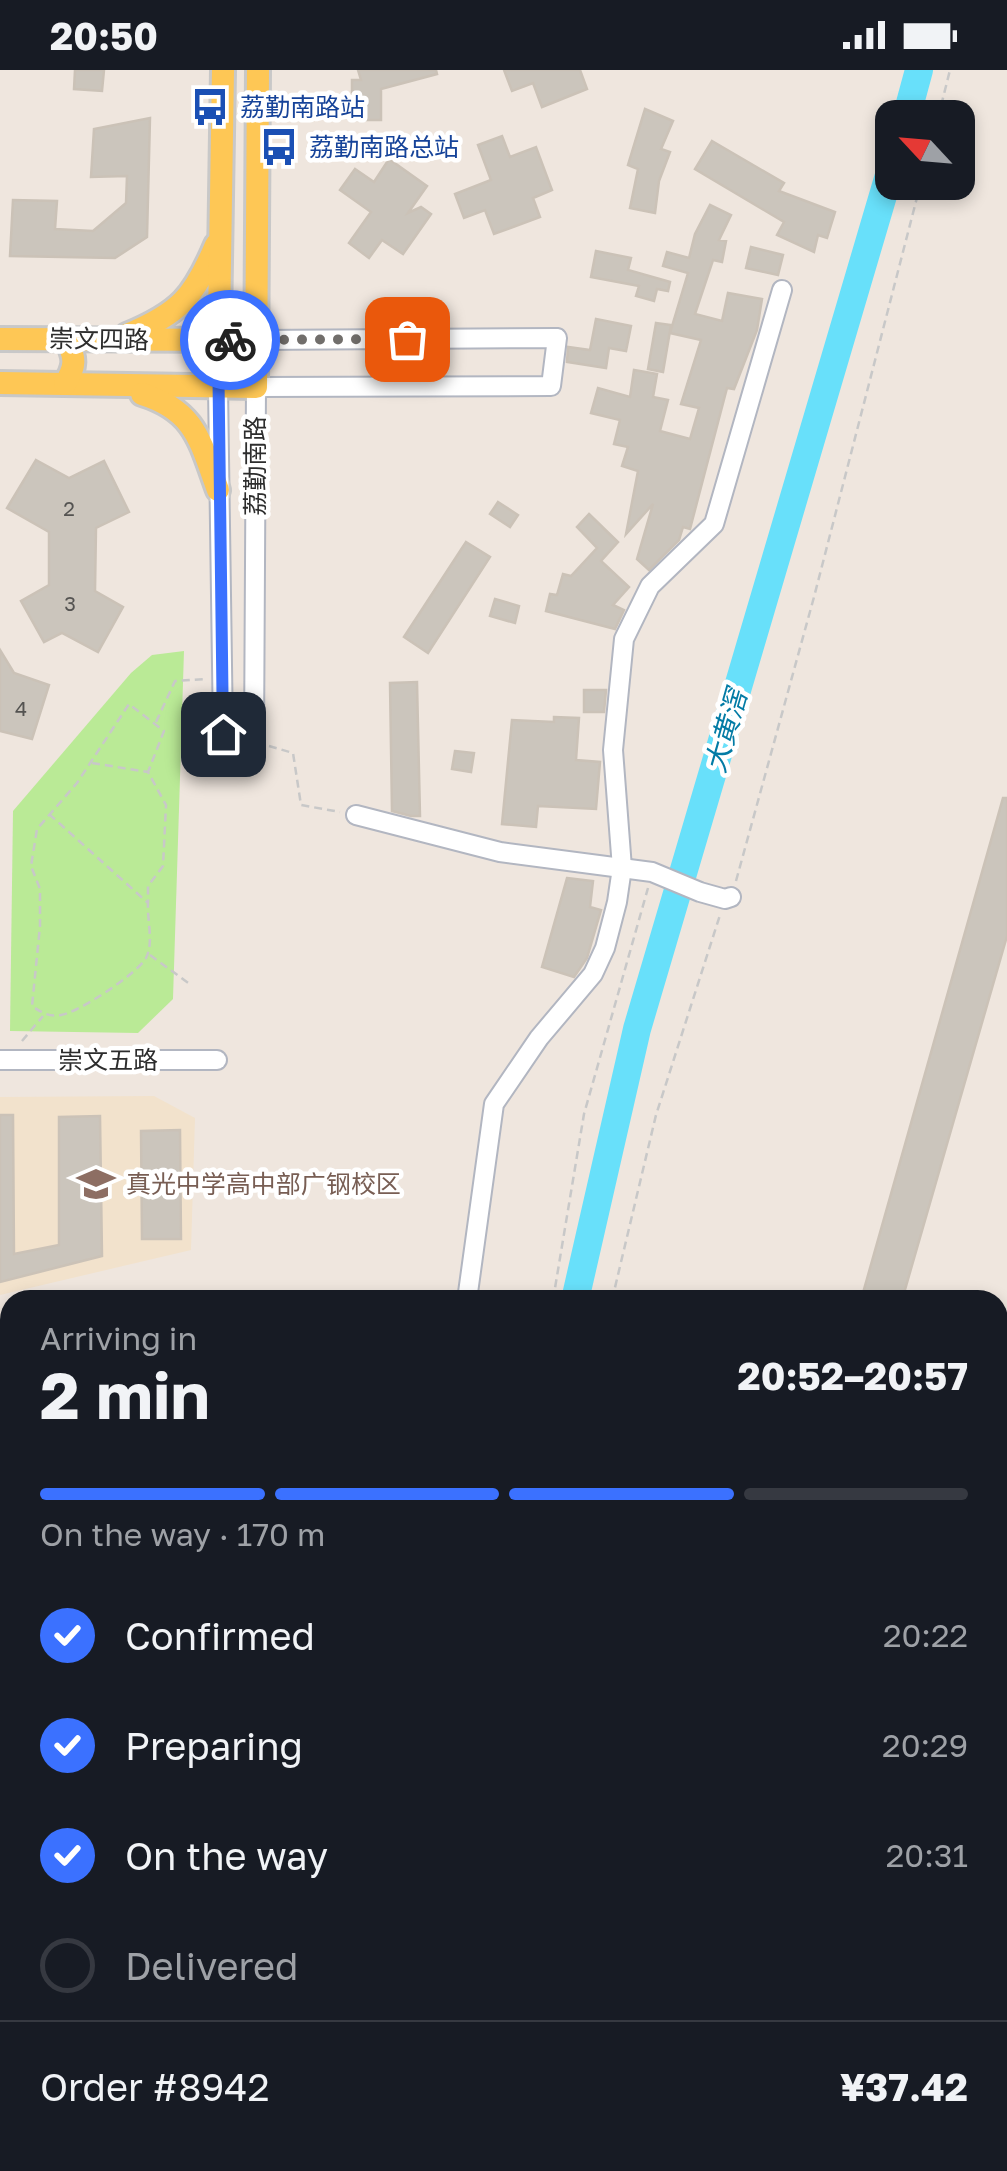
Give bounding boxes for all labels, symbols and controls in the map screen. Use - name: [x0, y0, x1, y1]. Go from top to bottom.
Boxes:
- text: 20:50: [50, 13, 158, 58]
- bus stop icon: 荔勤南路站: [189, 86, 231, 128]
- place label: 荔勤南路站: [240, 91, 365, 122]
- north arrow: [875, 100, 975, 200]
- map controls: [875, 100, 975, 200]
- bus stop icon: 荔勤南路总站: [258, 126, 300, 168]
- place label: 荔勤南路总站: [309, 131, 459, 162]
- courier: [180, 290, 280, 390]
- pin: [365, 297, 450, 382]
- icon: bag: [380, 312, 435, 367]
- icon: bike: [203, 313, 258, 368]
- street label: 崇文四路: [49, 322, 149, 355]
- street label: 荔勤南路: [239, 416, 270, 516]
- house number: 2: [63, 496, 75, 520]
- house number: 3: [64, 591, 76, 615]
- water label: 大黄滘: [698, 682, 754, 776]
- pin: [181, 692, 266, 777]
- house number: 4: [15, 696, 27, 720]
- icon: home: [196, 707, 251, 762]
- street label: 崇文五路: [58, 1044, 158, 1075]
- school or university icon: 真光中学高中部广钢校区: [75, 1163, 117, 1205]
- place label: 真光中学高中部广钢校区: [126, 1168, 401, 1199]
- text: Arriving in: [40, 1319, 197, 1357]
- text: 20:52–20:57: [738, 1353, 968, 1398]
- text: 2 min: [40, 1355, 210, 1433]
- text: On the way · 170 m: [40, 1515, 325, 1553]
- icon: check: [40, 1608, 95, 1663]
- text: Confirmed: [125, 1613, 315, 1658]
- text: 20:22: [883, 1616, 968, 1654]
- icon: check: [40, 1718, 95, 1773]
- text: Preparing: [125, 1723, 303, 1768]
- text: 20:29: [882, 1726, 968, 1764]
- icon: check: [40, 1828, 95, 1883]
- text: On the way: [125, 1833, 328, 1878]
- text: 20:31: [886, 1836, 968, 1874]
- text: Delivered: [125, 1943, 298, 1988]
- text: Order #8942: [40, 2064, 270, 2109]
- text: ¥37.42: [840, 2064, 968, 2109]

